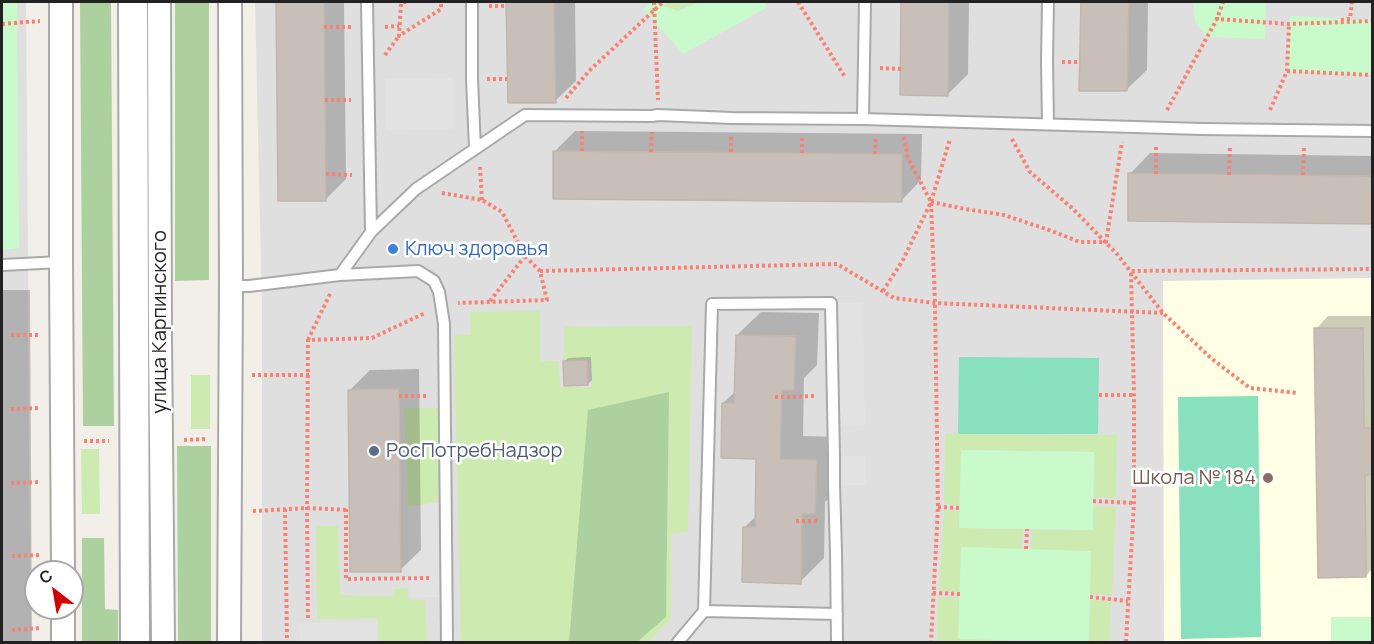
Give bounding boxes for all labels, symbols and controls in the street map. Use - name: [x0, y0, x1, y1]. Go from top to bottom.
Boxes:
- street label: улица Карпинского: [148, 230, 172, 414]
- place label: Ключ здоровья: [405, 237, 548, 261]
- marker: Ключ здоровья: [386, 242, 400, 256]
- place label: РосПотребНадзор: [386, 439, 562, 463]
- marker: РосПотребНадзор: [367, 444, 381, 458]
- place label: Школа № 184: [1132, 466, 1256, 490]
- marker: Школа № 184: [1261, 471, 1275, 485]
- north arrow: [24, 560, 84, 620]
- text: С: [35, 564, 56, 589]

